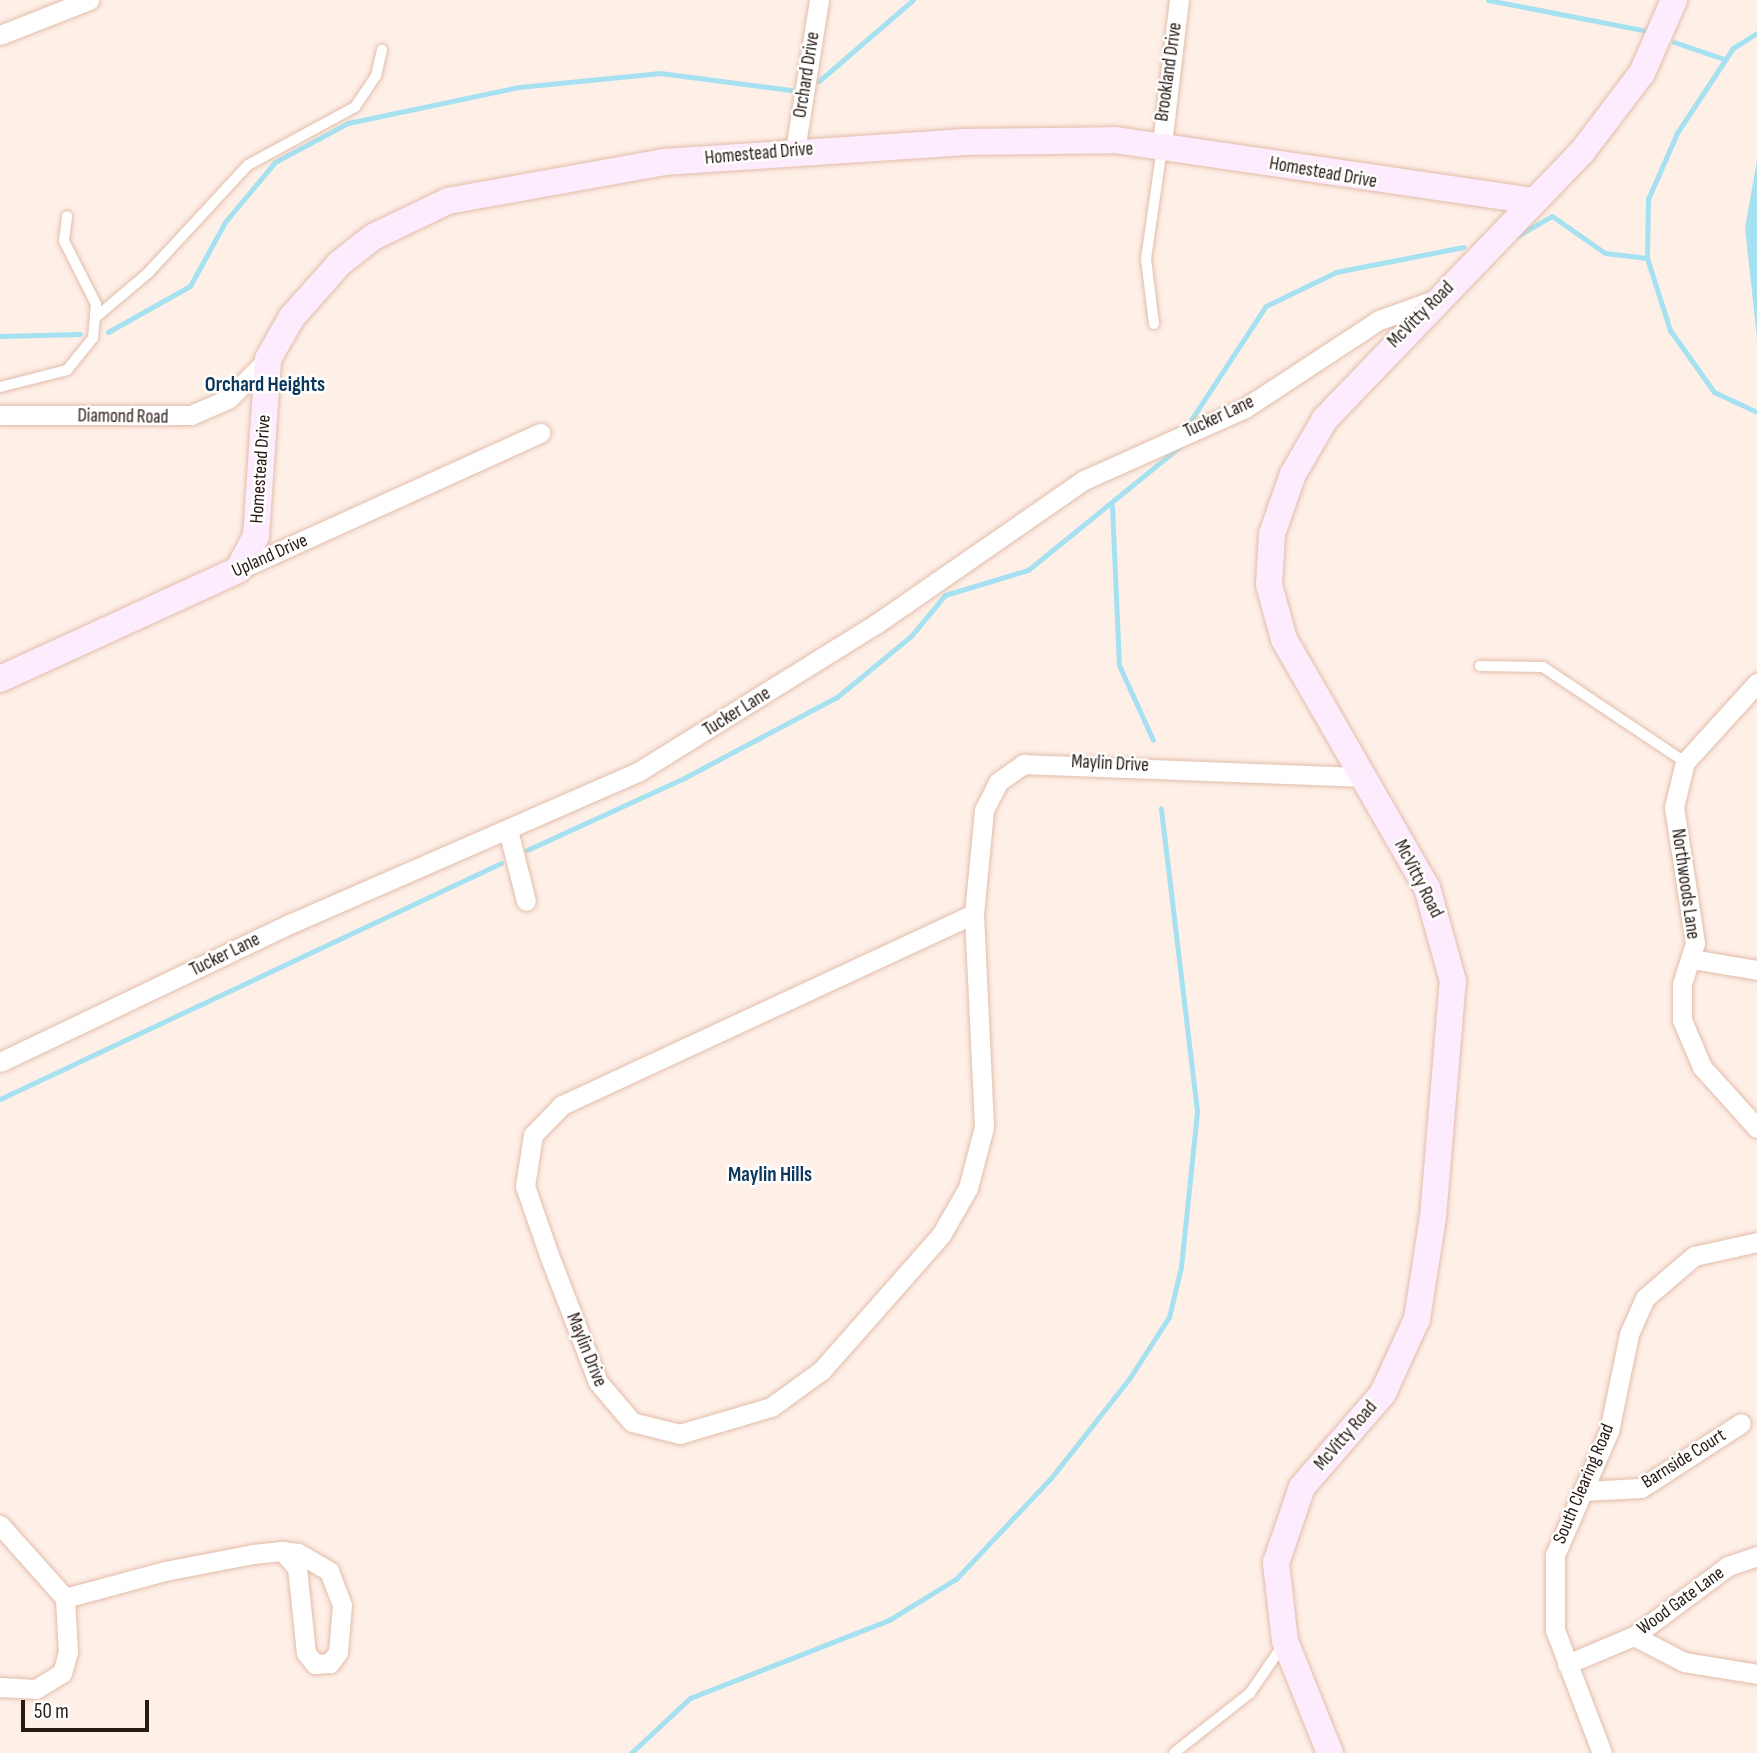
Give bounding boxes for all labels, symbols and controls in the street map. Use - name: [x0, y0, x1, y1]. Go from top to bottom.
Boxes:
- street label: Brookland Drive: [1151, 21, 1187, 123]
- street label: Orchard Drive: [789, 30, 825, 120]
- street label: Homestead Drive: [704, 138, 814, 170]
- street label: Homestead Drive: [1267, 152, 1379, 194]
- street label: McVitty Road: [1383, 277, 1459, 353]
- district label: Orchard Heights: [205, 372, 325, 398]
- street label: Tucker Lane: [1180, 391, 1258, 443]
- street label: Diamond Road: [77, 405, 169, 429]
- street label: Homestead Drive: [246, 414, 276, 524]
- street label: Upland Drive: [229, 529, 311, 583]
- street label: Tucker Lane: [699, 682, 775, 742]
- street label: Maylin Drive: [1071, 751, 1149, 777]
- street label: Northwoods Lane: [1666, 827, 1704, 941]
- street label: McVitty Road: [1389, 836, 1447, 922]
- street label: Tucker Lane: [186, 928, 264, 982]
- district label: Maylin Hills: [728, 1162, 812, 1188]
- street label: Maylin Drive: [561, 1310, 611, 1390]
- street label: McVitty Road: [1310, 1397, 1382, 1475]
- street label: South Clearing Road: [1549, 1421, 1619, 1547]
- street label: Barnside Court: [1638, 1424, 1730, 1494]
- street label: Wood Gate Lane: [1633, 1562, 1729, 1640]
- scale bar: [24, 1686, 152, 1730]
- text: 50 m: [34, 1699, 69, 1724]

